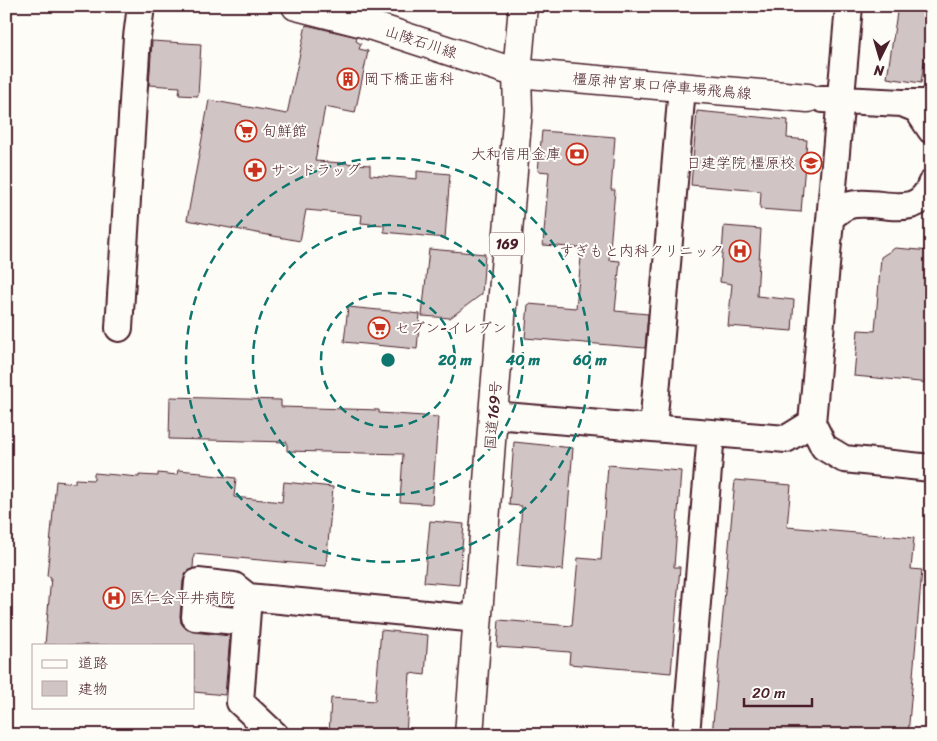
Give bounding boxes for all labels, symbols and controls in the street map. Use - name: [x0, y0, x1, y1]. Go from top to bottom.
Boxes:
- street label: 山陵石川線: [381, 18, 461, 66]
- north arrow: [854, 32, 904, 82]
- text: N: [873, 58, 886, 83]
- street label: 橿原神宮東口停車場飛鳥線: [571, 65, 753, 107]
- place label: 岡下橋正歯科: [364, 66, 454, 92]
- building icon: 岡下橋正歯科: [336, 67, 360, 91]
- place label: 旬鮮館: [262, 118, 307, 144]
- supermarket icon: 旬鮮館: [234, 119, 258, 143]
- place label: 大和信用金庫: [471, 141, 561, 167]
- bank icon: 大和信用金庫: [565, 142, 589, 166]
- place label: 日建学院 橿原校: [686, 150, 795, 176]
- school or university icon: 日建学院 橿原校: [799, 151, 823, 175]
- place label: サンドラッグ: [271, 157, 361, 183]
- pharmacy icon: サンドラッグ: [243, 158, 267, 182]
- road number: 169: [490, 232, 524, 255]
- place label: すぎもと内科クリニック: [559, 238, 724, 264]
- hospital icon: すぎもと内科クリニック: [728, 239, 752, 263]
- place label: セブン-イレブン: [395, 315, 507, 341]
- supermarket icon: セブン-イレブン: [367, 316, 391, 340]
- text: 20 m: [437, 347, 472, 373]
- text: 40 m: [505, 347, 541, 373]
- text: 60 m: [572, 347, 607, 373]
- centre of rings: [379, 351, 397, 369]
- street label: 国道169号: [477, 379, 509, 451]
- place label: 医仁会平井病院: [130, 585, 235, 611]
- hospital icon: 医仁会平井病院: [102, 586, 126, 610]
- legend: [32, 644, 195, 708]
- text: 道路: [78, 650, 108, 676]
- text: 建物: [78, 676, 108, 702]
- scale bar: [744, 676, 812, 708]
- text: 20 m: [752, 680, 786, 706]

